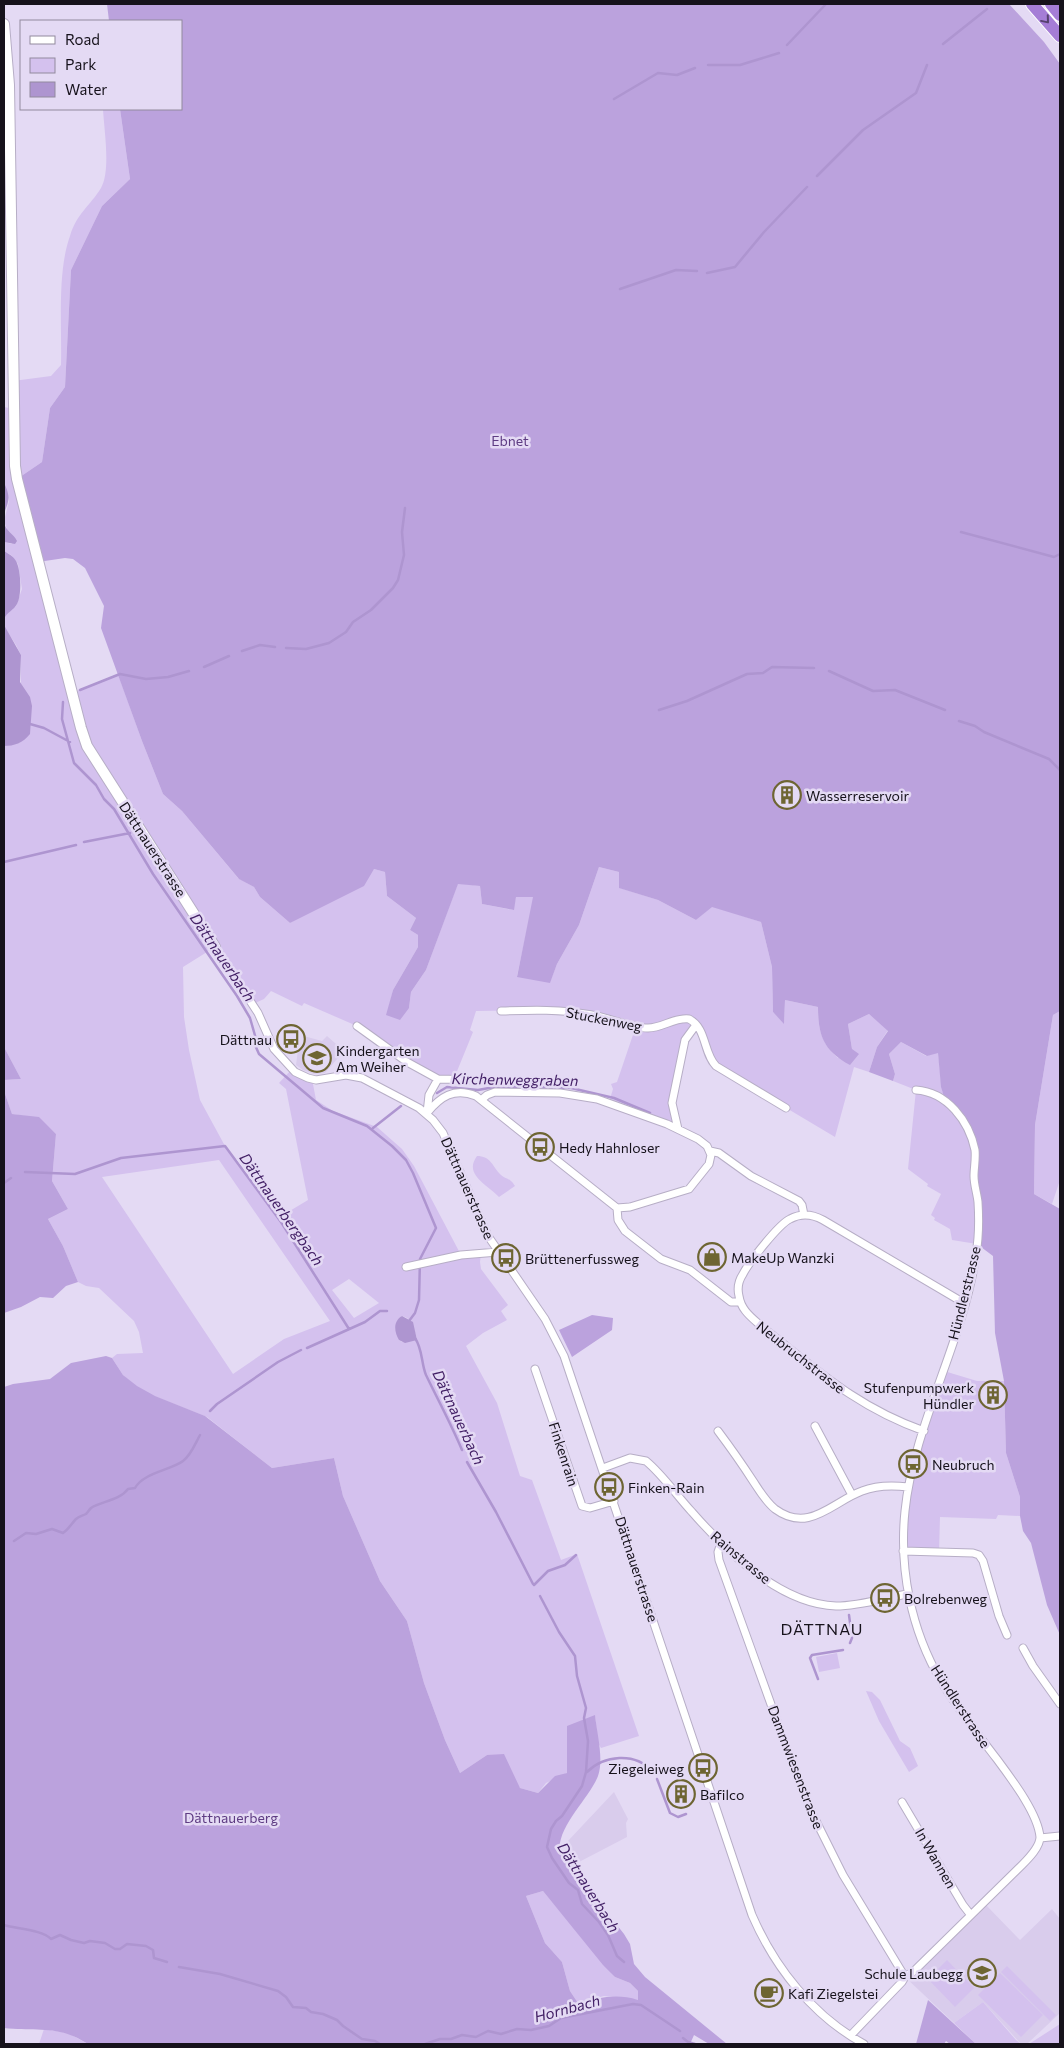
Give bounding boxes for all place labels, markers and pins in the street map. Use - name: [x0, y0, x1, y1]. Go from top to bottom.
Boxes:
- building icon: Wasserreservoir: [772, 780, 802, 810]
- place label: Wasserreservoir: [806, 787, 910, 804]
- bus stop icon: Dättnau: [276, 1024, 306, 1054]
- place label: Dättnau: [220, 1031, 272, 1048]
- place label: Kindergarten Am Weiher: [336, 1042, 420, 1075]
- school or university icon: Kindergarten Am Weiher: [302, 1043, 332, 1073]
- bus stop icon: Hedy Hahnloser: [525, 1132, 555, 1162]
- place label: Hedy Hahnloser: [559, 1139, 660, 1156]
- shop icon: MakeUp Wanzki: [697, 1242, 727, 1272]
- bus stop icon: Brüttenerfussweg: [491, 1243, 521, 1273]
- place label: MakeUp Wanzki: [731, 1249, 834, 1266]
- place label: Brüttenerfussweg: [525, 1250, 639, 1267]
- place label: Stufenpumpwerk Hündler: [864, 1379, 974, 1412]
- building icon: Stufenpumpwerk Hündler: [978, 1380, 1008, 1410]
- bus stop icon: Neubruch: [898, 1449, 928, 1479]
- place label: Neubruch: [932, 1456, 994, 1473]
- bus stop icon: Finken-Rain: [594, 1472, 624, 1502]
- place label: Finken-Rain: [628, 1479, 705, 1496]
- bus stop icon: Bolrebenweg: [870, 1583, 900, 1613]
- place label: Bolrebenweg: [904, 1590, 988, 1607]
- bus stop icon: Ziegeleiweg: [688, 1753, 718, 1783]
- place label: Ziegeleiweg: [608, 1760, 684, 1777]
- building icon: Bafilco: [666, 1779, 696, 1809]
- place label: Bafilco: [700, 1786, 744, 1803]
- school or university icon: Schule Laubegg: [967, 1958, 997, 1988]
- place label: Schule Laubegg: [864, 1965, 963, 1982]
- cafe icon: Kafi Ziegelstei: [754, 1978, 784, 2008]
- place label: Kafi Ziegelstei: [788, 1985, 878, 2002]

